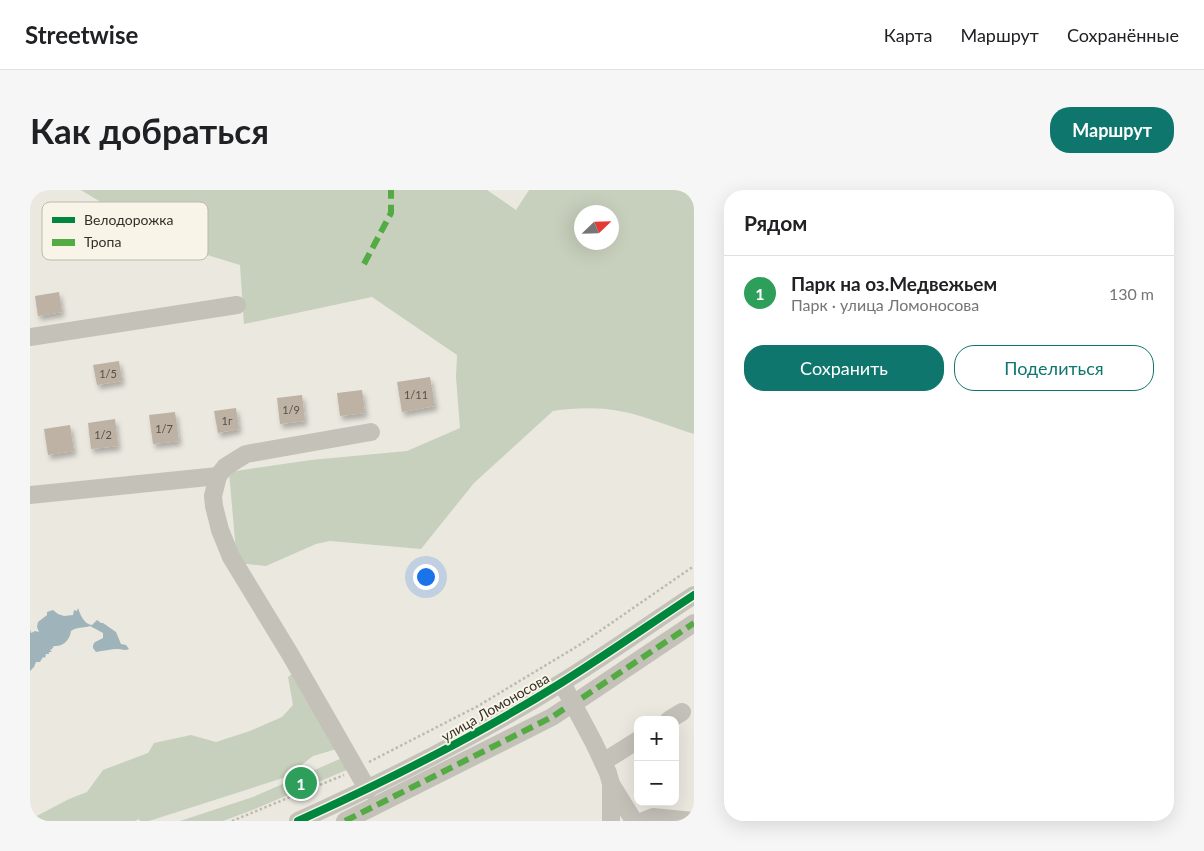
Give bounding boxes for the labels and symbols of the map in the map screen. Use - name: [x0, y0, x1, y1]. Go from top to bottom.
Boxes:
- legend: [42, 202, 208, 260]
- north arrow: [574, 205, 619, 250]
- text: Велодорожка: [84, 211, 173, 228]
- text: Тропа: [84, 233, 121, 250]
- house number: 1/5: [99, 367, 117, 380]
- house number: 1/11: [404, 388, 428, 401]
- house number: 1/9: [282, 403, 300, 416]
- house number: 1г: [222, 414, 233, 427]
- house number: 1/7: [155, 422, 173, 435]
- house number: 1/2: [94, 428, 112, 441]
- your location: [413, 564, 439, 590]
- street label: улица Ломоносова: [438, 669, 552, 745]
- pin: 1: [285, 764, 317, 802]

